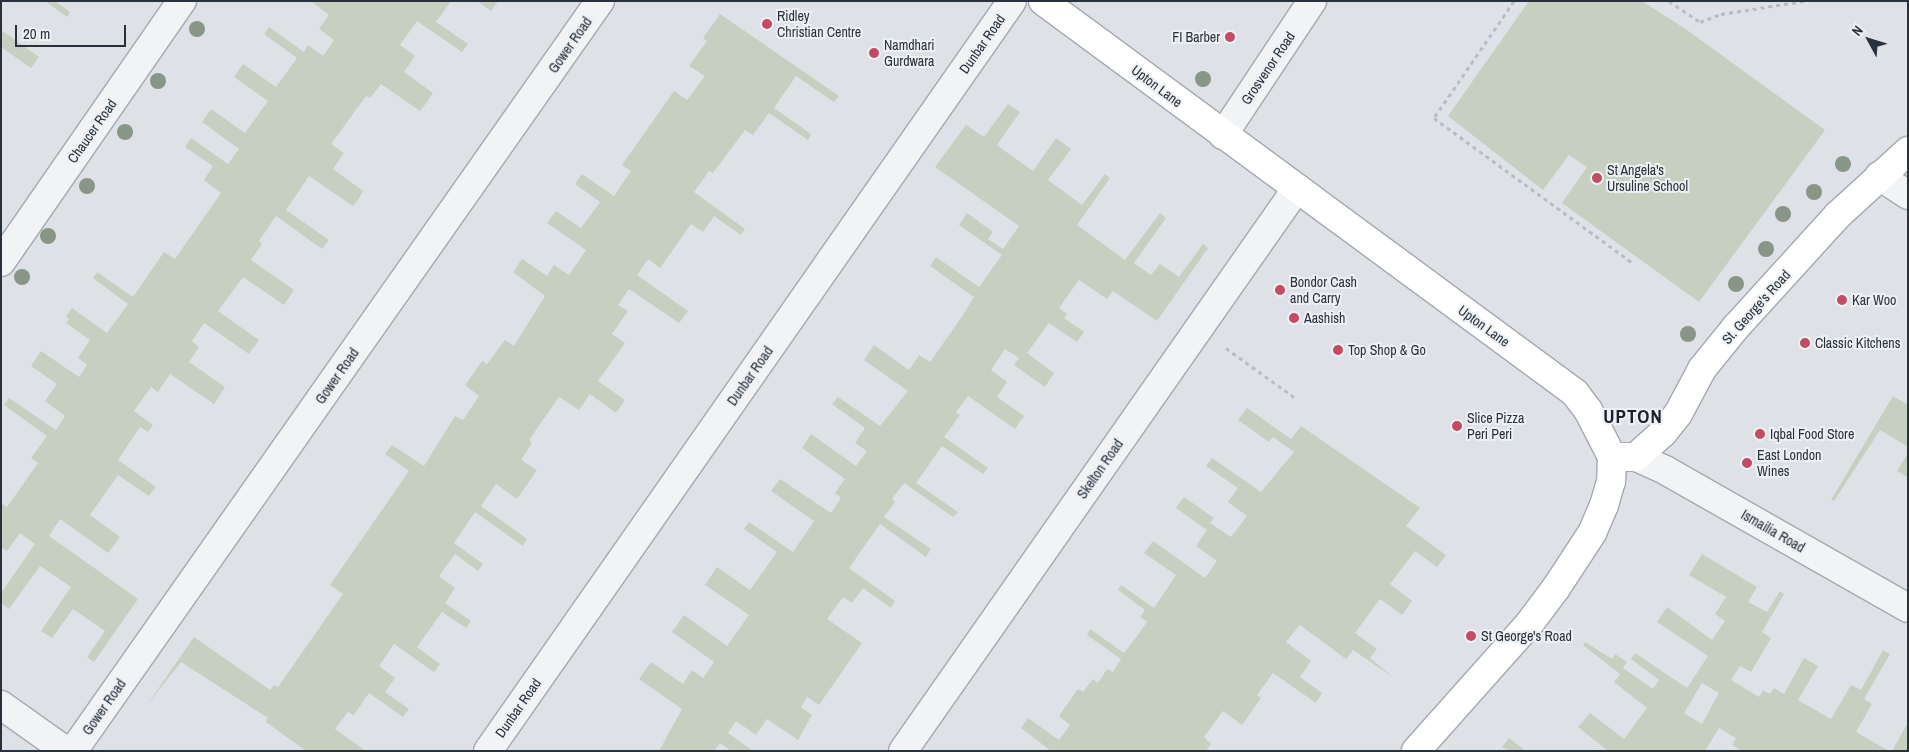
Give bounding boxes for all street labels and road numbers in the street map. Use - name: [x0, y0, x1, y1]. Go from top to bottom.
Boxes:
- street label: Dunbar Road: [956, 11, 1008, 77]
- street label: Gower Road: [545, 14, 595, 76]
- street label: Grosvenor Road: [1237, 28, 1299, 108]
- street label: Upton Lane: [1128, 61, 1186, 111]
- street label: Chaucer Road: [64, 96, 120, 166]
- street label: St. George's Road: [1718, 266, 1794, 348]
- street label: Upton Lane: [1455, 302, 1513, 350]
- street label: Dunbar Road: [724, 343, 776, 409]
- street label: Gower Road: [312, 345, 362, 407]
- street label: Skelton Road: [1073, 436, 1127, 502]
- street label: Ismailia Road: [1738, 506, 1808, 556]
- street label: Dunbar Road: [492, 675, 544, 741]
- street label: Gower Road: [79, 676, 129, 738]

